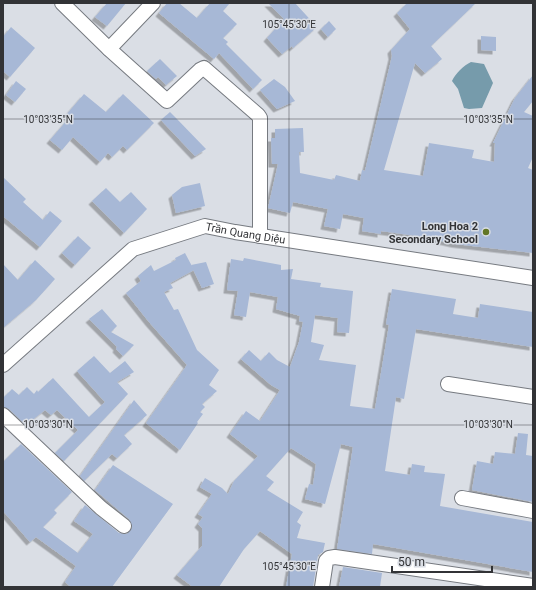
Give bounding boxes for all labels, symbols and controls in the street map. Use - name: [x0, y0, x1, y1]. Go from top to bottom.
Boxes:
- text: 105°45'30"E: [262, 19, 316, 30]
- text: 10°03'35"N: [23, 114, 73, 125]
- text: 10°03'35"N: [463, 114, 513, 125]
- street label: Trần Quang Diệu: [204, 220, 286, 246]
- place label: Long Hoa 2 Secondary School: [389, 220, 478, 246]
- marker: Long Hoa 2 Secondary School: [481, 227, 491, 237]
- text: 10°03'30"N: [23, 419, 73, 430]
- text: 10°03'30"N: [463, 419, 513, 430]
- scale bar: [392, 548, 492, 574]
- text: 50 m: [398, 555, 425, 569]
- text: 105°45'30"E: [262, 561, 316, 572]

